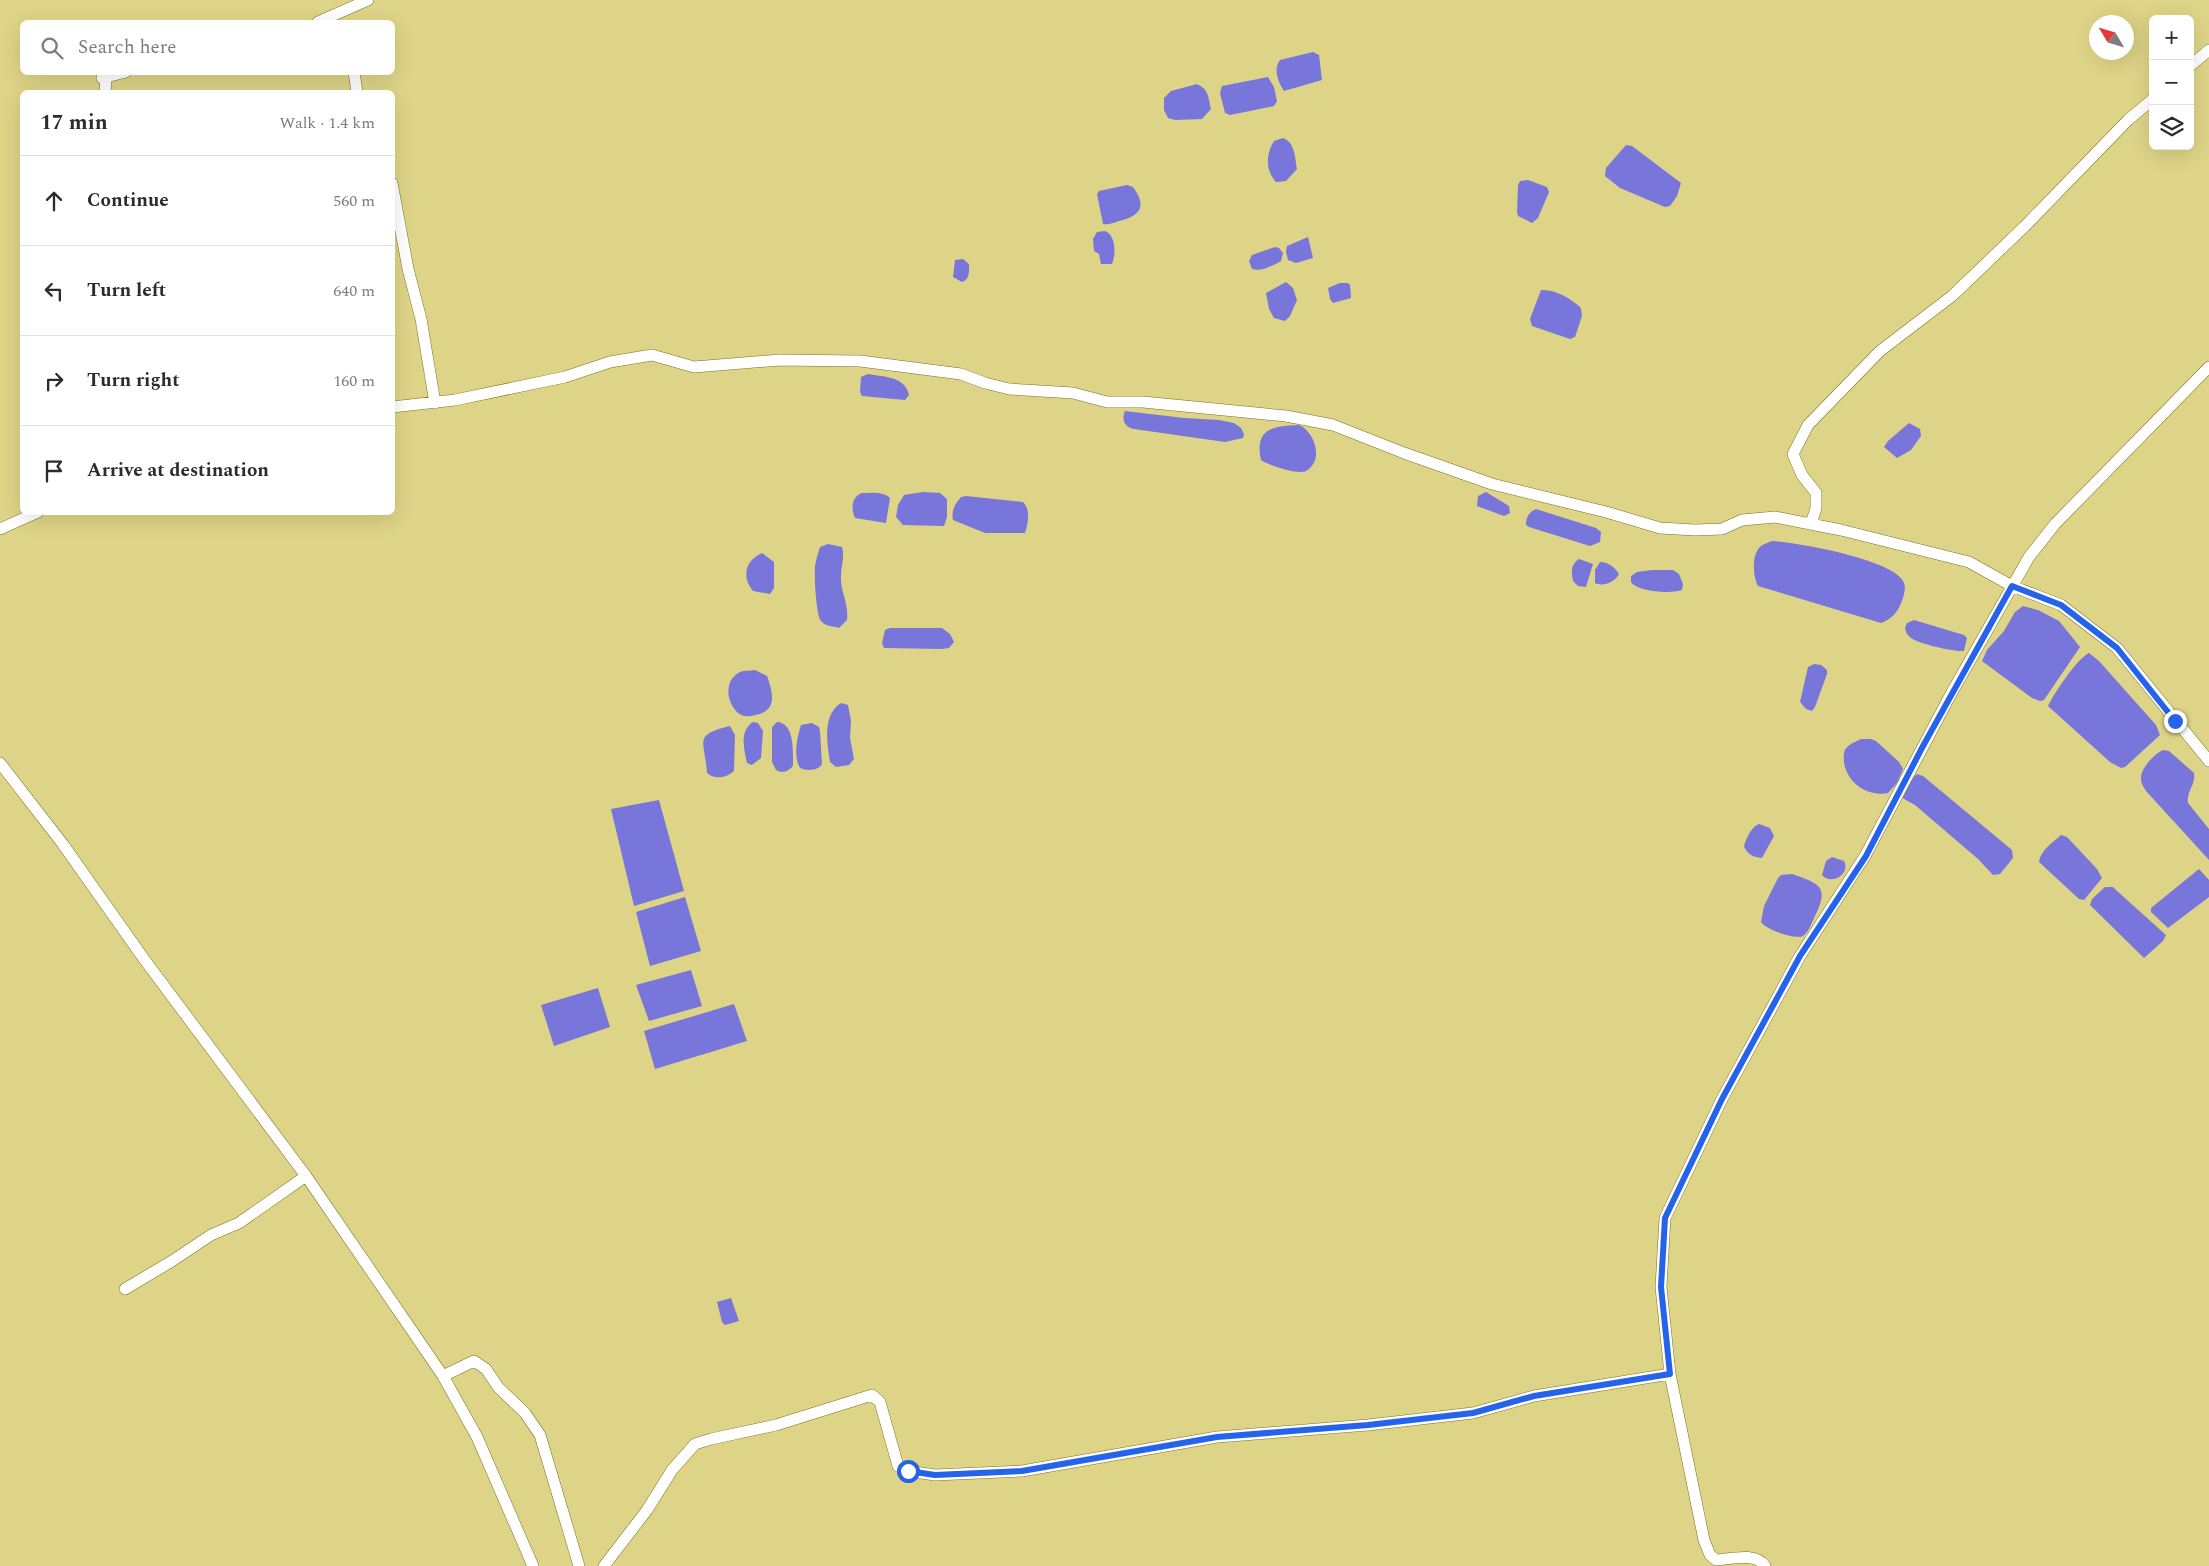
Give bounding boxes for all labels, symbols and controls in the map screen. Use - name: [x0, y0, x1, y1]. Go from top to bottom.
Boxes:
- north arrow: [2089, 15, 2134, 60]
- map controls: [2149, 15, 2194, 150]
- button: +: [2149, 15, 2194, 60]
- search box: [20, 20, 395, 75]
- text: Search here: [78, 33, 177, 62]
- icon: search: [38, 34, 66, 62]
- button: −: [2149, 60, 2194, 105]
- button: layers: [2149, 105, 2194, 150]
- text: 17 min: [40, 107, 108, 139]
- text: Walk · 1.4 km: [280, 111, 375, 135]
- text: Continue: [87, 186, 169, 215]
- icon: ahead: [40, 187, 68, 215]
- text: 560 m: [333, 189, 375, 213]
- text: Turn left: [87, 276, 166, 305]
- icon: left: [40, 277, 68, 305]
- text: 640 m: [333, 279, 375, 303]
- text: Turn right: [87, 366, 180, 395]
- icon: right: [40, 367, 68, 395]
- text: 160 m: [333, 369, 375, 393]
- text: Arrive at destination: [87, 456, 269, 485]
- icon: arrive: [40, 457, 68, 485]
- route end: [2164, 710, 2187, 733]
- route start: [897, 1460, 920, 1483]

